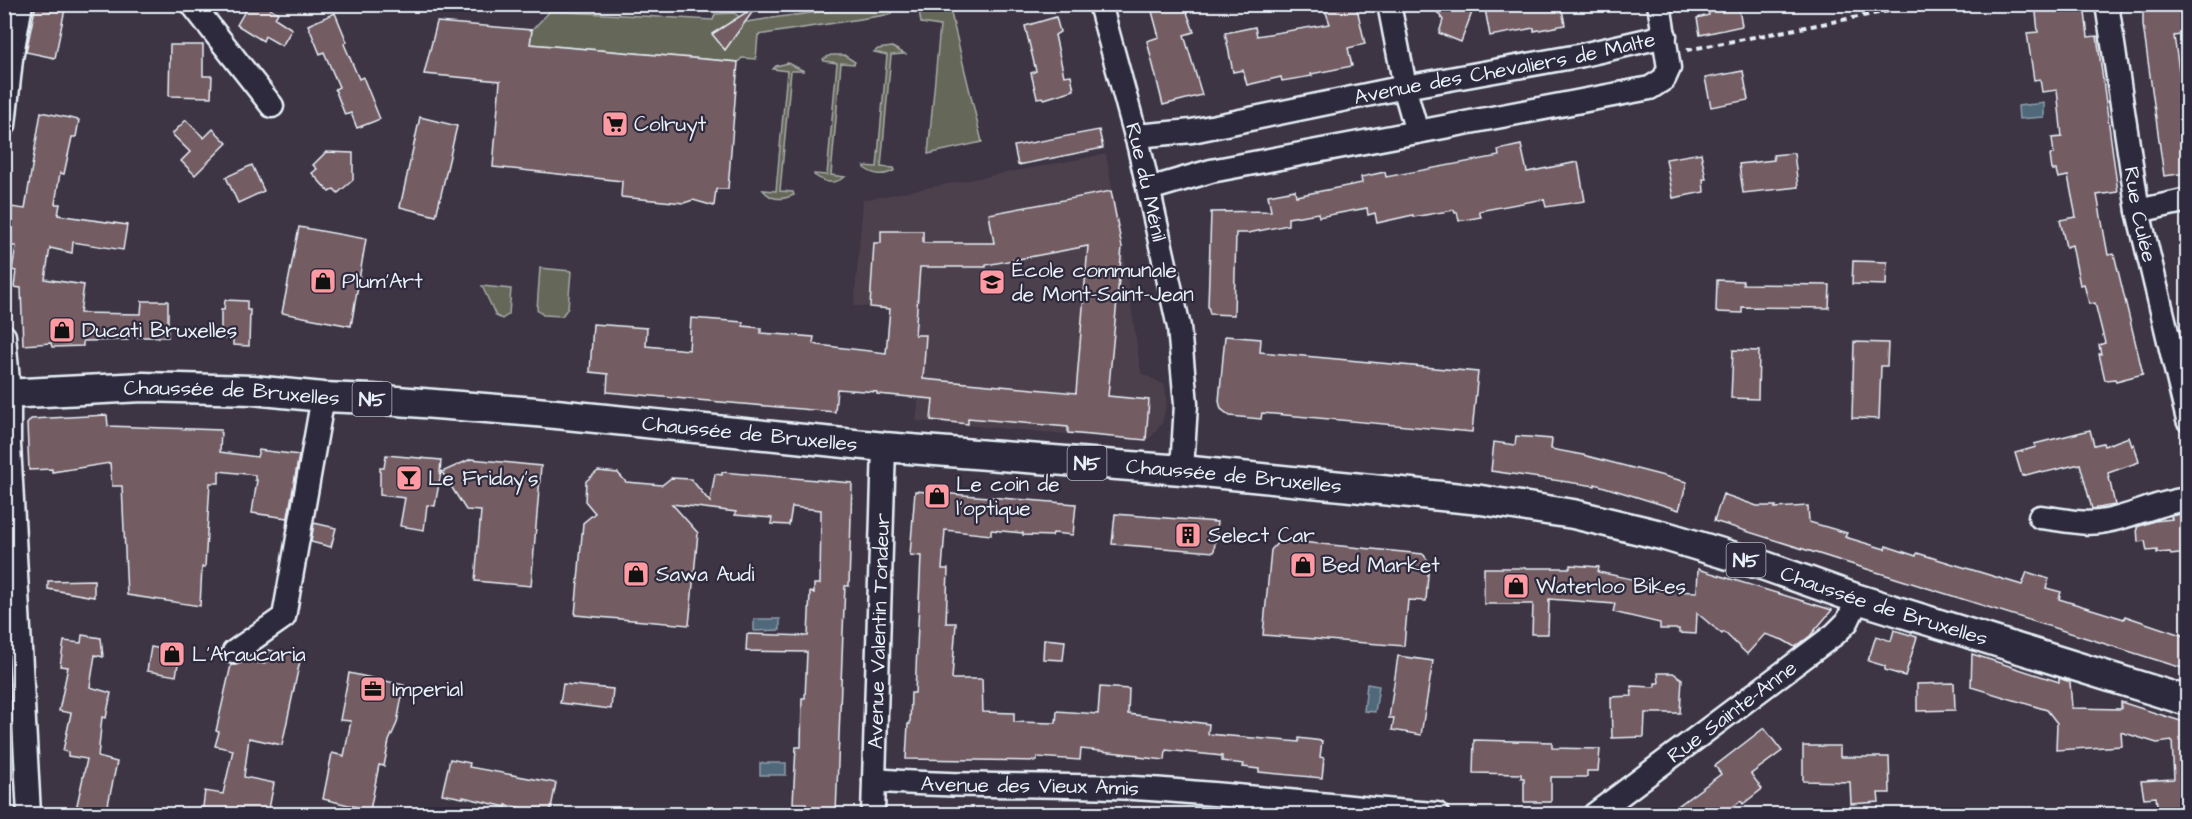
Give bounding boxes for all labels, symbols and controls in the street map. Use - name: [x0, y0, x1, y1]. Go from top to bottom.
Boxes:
- street label: Avenue des Chevaliers de Malte: [1351, 25, 1658, 112]
- supermarket icon: Colruyt: [600, 109, 630, 139]
- place label: Colruyt: [634, 110, 707, 141]
- street label: Rue du Ménil: [1118, 119, 1174, 244]
- street label: Rue Culée: [2117, 165, 2164, 265]
- place label: École communale de Mont-Saint-Jean: [1012, 256, 1194, 309]
- shop icon: Plum'Art: [308, 266, 338, 296]
- place label: Plum'Art: [342, 267, 423, 296]
- school or university icon: École communale de Mont-Saint-Jean: [977, 267, 1007, 297]
- shop icon: Ducati Bruxelles: [47, 315, 77, 345]
- place label: Ducati Bruxelles: [82, 316, 237, 345]
- street label: Chaussée de Bruxelles: [123, 373, 340, 413]
- road number: N5: [352, 382, 392, 416]
- street label: Chaussée de Bruxelles: [641, 409, 859, 459]
- road number: N5: [1068, 446, 1106, 480]
- street label: Chaussée de Bruxelles: [1125, 452, 1343, 501]
- bar icon: Le Friday's: [394, 463, 424, 493]
- place label: Le Friday's: [428, 464, 539, 495]
- place label: Le coin de l'optique: [956, 470, 1060, 524]
- shop icon: Le coin de l'optique: [922, 481, 952, 511]
- street label: Avenue Valentin Tondeur: [861, 512, 897, 750]
- building icon: Select Car: [1173, 520, 1203, 550]
- place label: Select Car: [1208, 521, 1315, 550]
- road number: N5: [1726, 543, 1766, 577]
- shop icon: Bed Market: [1288, 550, 1318, 580]
- place label: Bed Market: [1322, 551, 1440, 580]
- shop icon: Sawa Audi: [621, 559, 651, 589]
- street label: Chaussée de Bruxelles: [1776, 559, 1991, 653]
- place label: Sawa Audi: [656, 560, 754, 589]
- shop icon: Waterloo Bikes: [1501, 571, 1531, 601]
- place label: Waterloo Bikes: [1536, 572, 1686, 601]
- shop icon: L'Araucaria: [157, 639, 187, 669]
- place label: L'Araucaria: [192, 640, 306, 669]
- street label: Rue Sainte-Anne: [1661, 654, 1803, 770]
- office icon: Imperial: [358, 674, 388, 704]
- place label: Imperial: [392, 675, 463, 705]
- street label: Avenue des Vieux Amis: [920, 769, 1140, 803]

